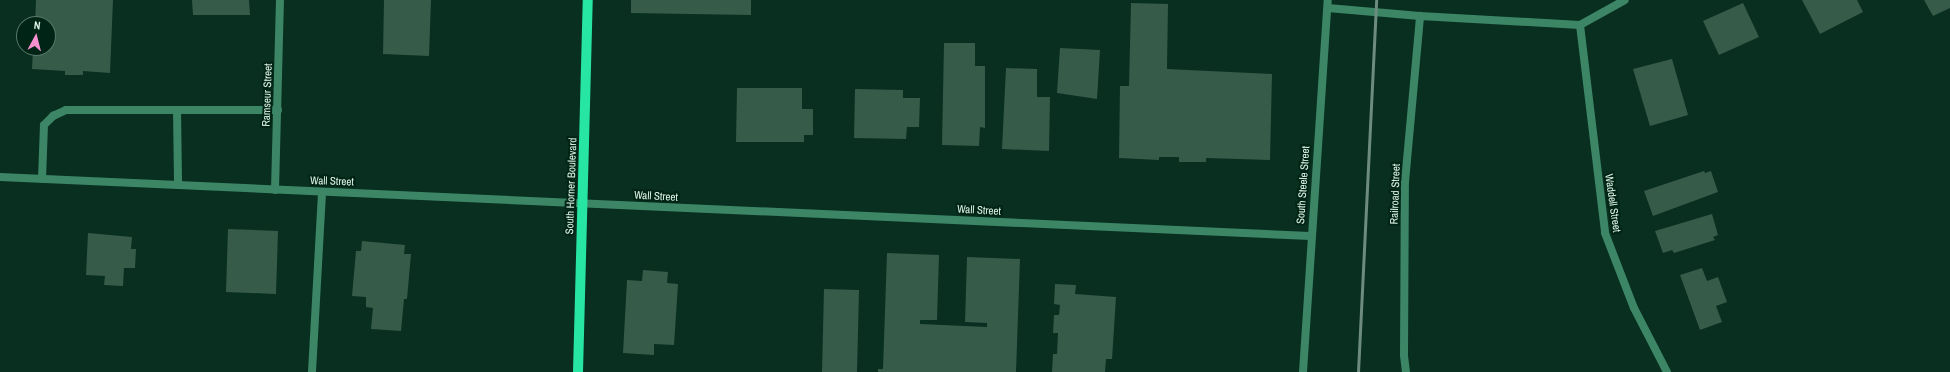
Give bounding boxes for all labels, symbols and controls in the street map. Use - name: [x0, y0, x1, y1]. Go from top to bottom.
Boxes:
- north arrow: [16, 16, 56, 56]
- text: N: [33, 18, 41, 32]
- street label: Ramseur Street: [259, 63, 275, 127]
- street label: South Horner Boulevard: [563, 137, 579, 235]
- street label: South Steele Street: [1294, 146, 1312, 224]
- street label: Railroad Street: [1387, 163, 1403, 225]
- street label: Waddell Street: [1602, 173, 1624, 233]
- street label: Wall Street: [310, 174, 354, 188]
- street label: Wall Street: [634, 188, 678, 204]
- street label: Wall Street: [957, 202, 1001, 218]

